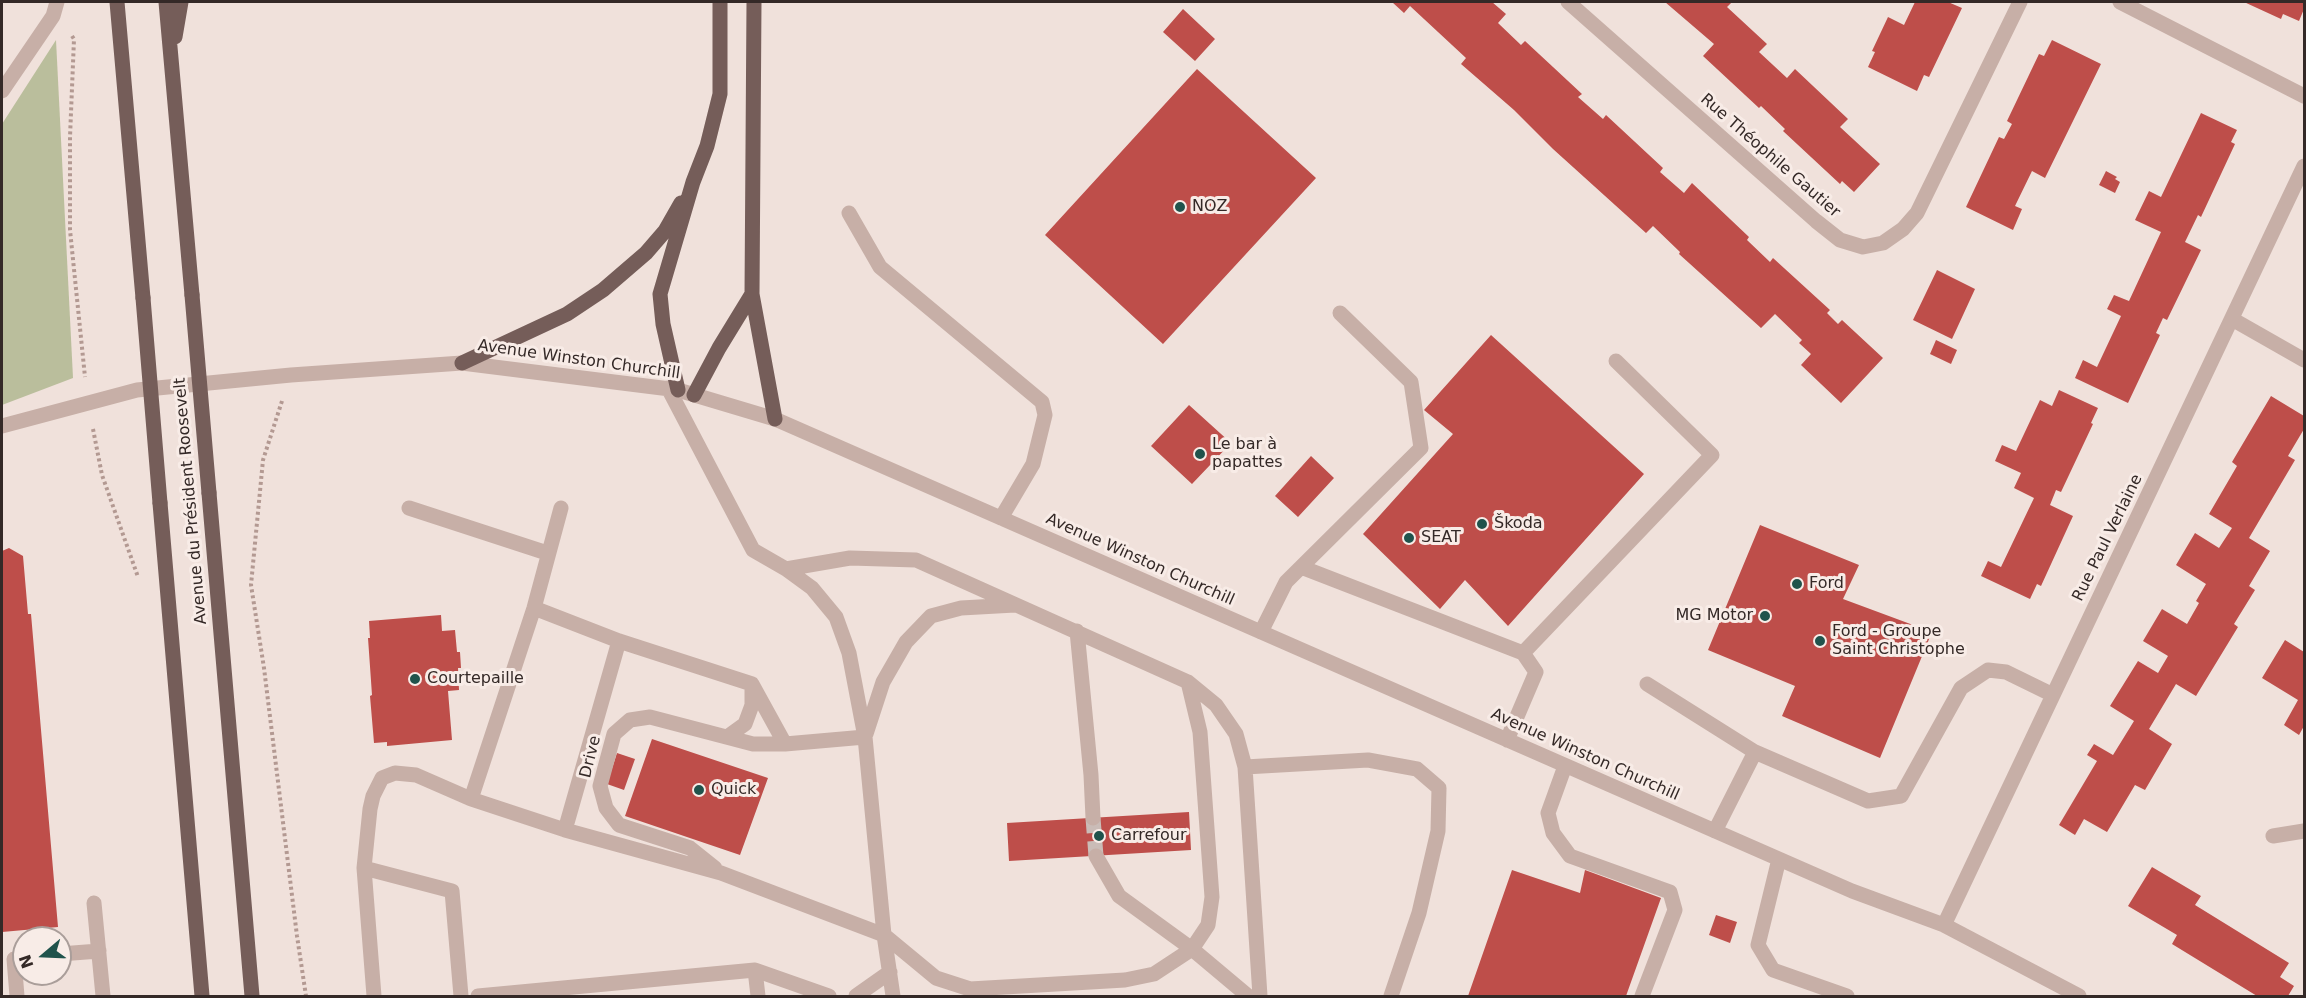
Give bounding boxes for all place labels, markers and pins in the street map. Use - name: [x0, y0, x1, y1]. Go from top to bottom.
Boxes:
- place label: NOZ: [1192, 197, 1228, 217]
- marker: NOZ: [1173, 200, 1187, 214]
- place label: Le bar à papattes: [1212, 435, 1283, 473]
- marker: Le bar à papattes: [1193, 447, 1207, 461]
- place label: Škoda: [1494, 514, 1543, 534]
- marker: Škoda: [1475, 517, 1489, 531]
- place label: SEAT: [1421, 528, 1461, 548]
- marker: SEAT: [1402, 531, 1416, 545]
- place label: Ford: [1809, 574, 1844, 594]
- marker: Ford: [1790, 577, 1804, 591]
- place label: MG Motor: [1675, 606, 1753, 626]
- marker: MG Motor: [1758, 609, 1772, 623]
- place label: Ford - Groupe Saint Christophe: [1832, 622, 1965, 660]
- marker: Ford - Groupe Saint Christophe: [1813, 634, 1827, 648]
- place label: Courtepaille: [427, 669, 524, 689]
- marker: Courtepaille: [408, 672, 422, 686]
- place label: Quick: [711, 780, 756, 800]
- marker: Quick: [692, 783, 706, 797]
- place label: Carrefour: [1111, 826, 1186, 846]
- marker: Carrefour: [1092, 829, 1106, 843]

